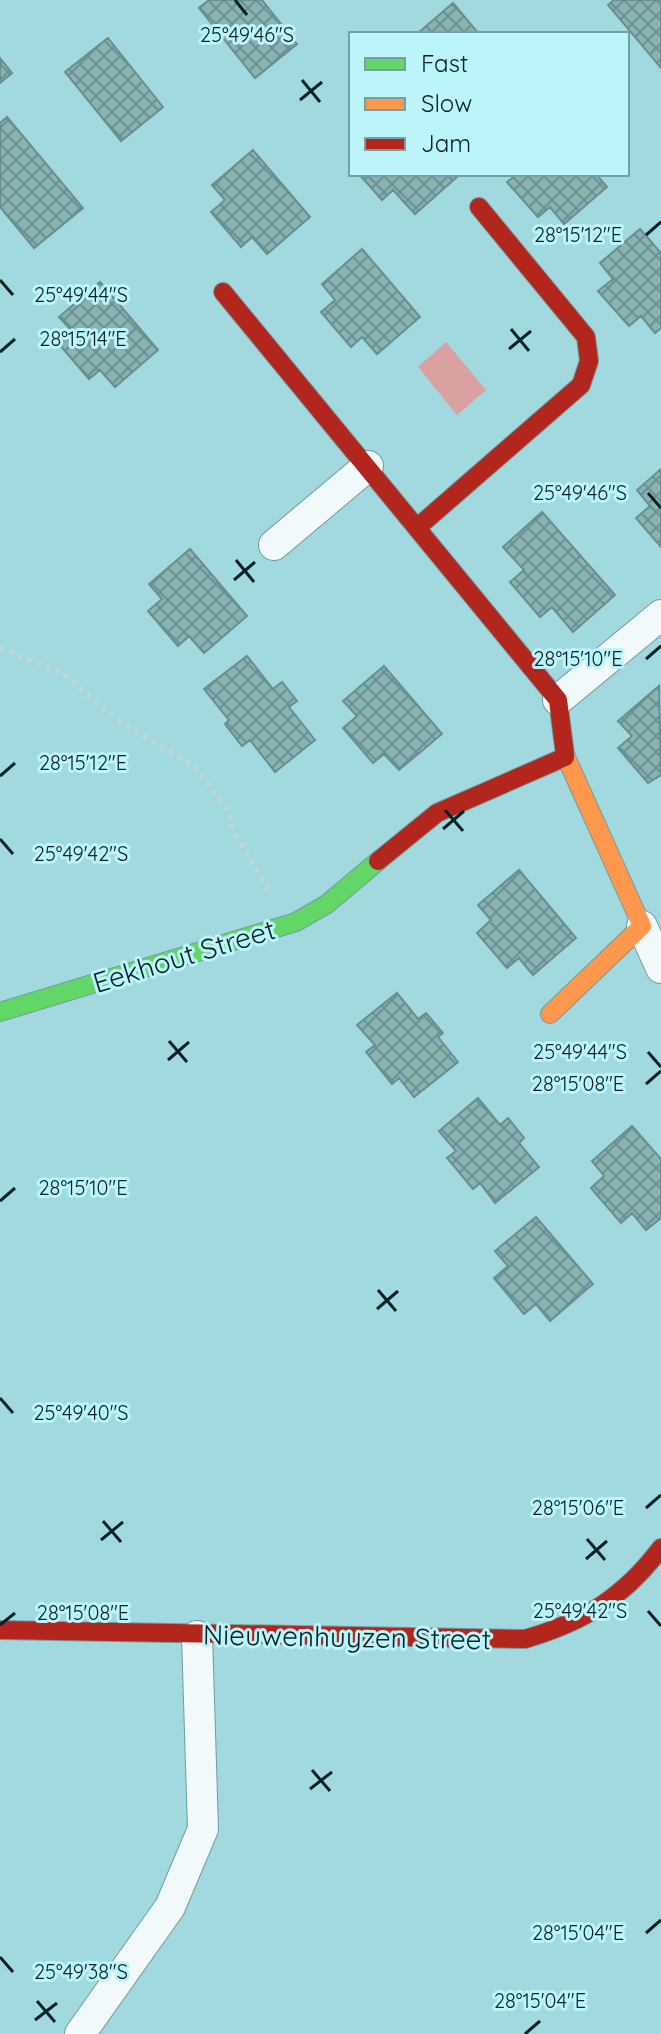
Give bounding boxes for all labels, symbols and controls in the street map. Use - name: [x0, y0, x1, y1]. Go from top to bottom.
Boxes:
- text: 25°49'46"S: [200, 22, 294, 47]
- legend: [349, 32, 629, 176]
- text: Fast: [421, 48, 468, 78]
- text: Slow: [421, 88, 472, 118]
- text: Jam: [421, 128, 471, 158]
- text: 28°15'12"E: [534, 222, 622, 247]
- text: 25°49'44"S: [34, 282, 128, 307]
- text: 28°15'14"E: [39, 326, 127, 351]
- text: 25°49'46"S: [533, 480, 627, 505]
- text: 28°15'10"E: [534, 646, 623, 671]
- text: 28°15'12"E: [39, 750, 127, 775]
- text: 25°49'42"S: [34, 841, 128, 866]
- street label: Eekhout Street: [88, 911, 279, 1000]
- text: 25°49'44"S: [533, 1039, 627, 1064]
- text: 28°15'08"E: [532, 1071, 624, 1096]
- text: 28°15'10"E: [39, 1175, 128, 1200]
- text: 25°49'40"S: [33, 1400, 129, 1425]
- text: 28°15'06"E: [532, 1495, 624, 1520]
- text: 25°49'42"S: [533, 1598, 627, 1623]
- text: 28°15'08"E: [37, 1600, 129, 1625]
- street label: Nieuwenhuyzen Street: [203, 1616, 491, 1657]
- text: 28°15'04"E: [532, 1920, 624, 1945]
- text: 25°49'38"S: [34, 1959, 128, 1984]
- text: 28°15'04"E: [494, 1988, 586, 2013]

